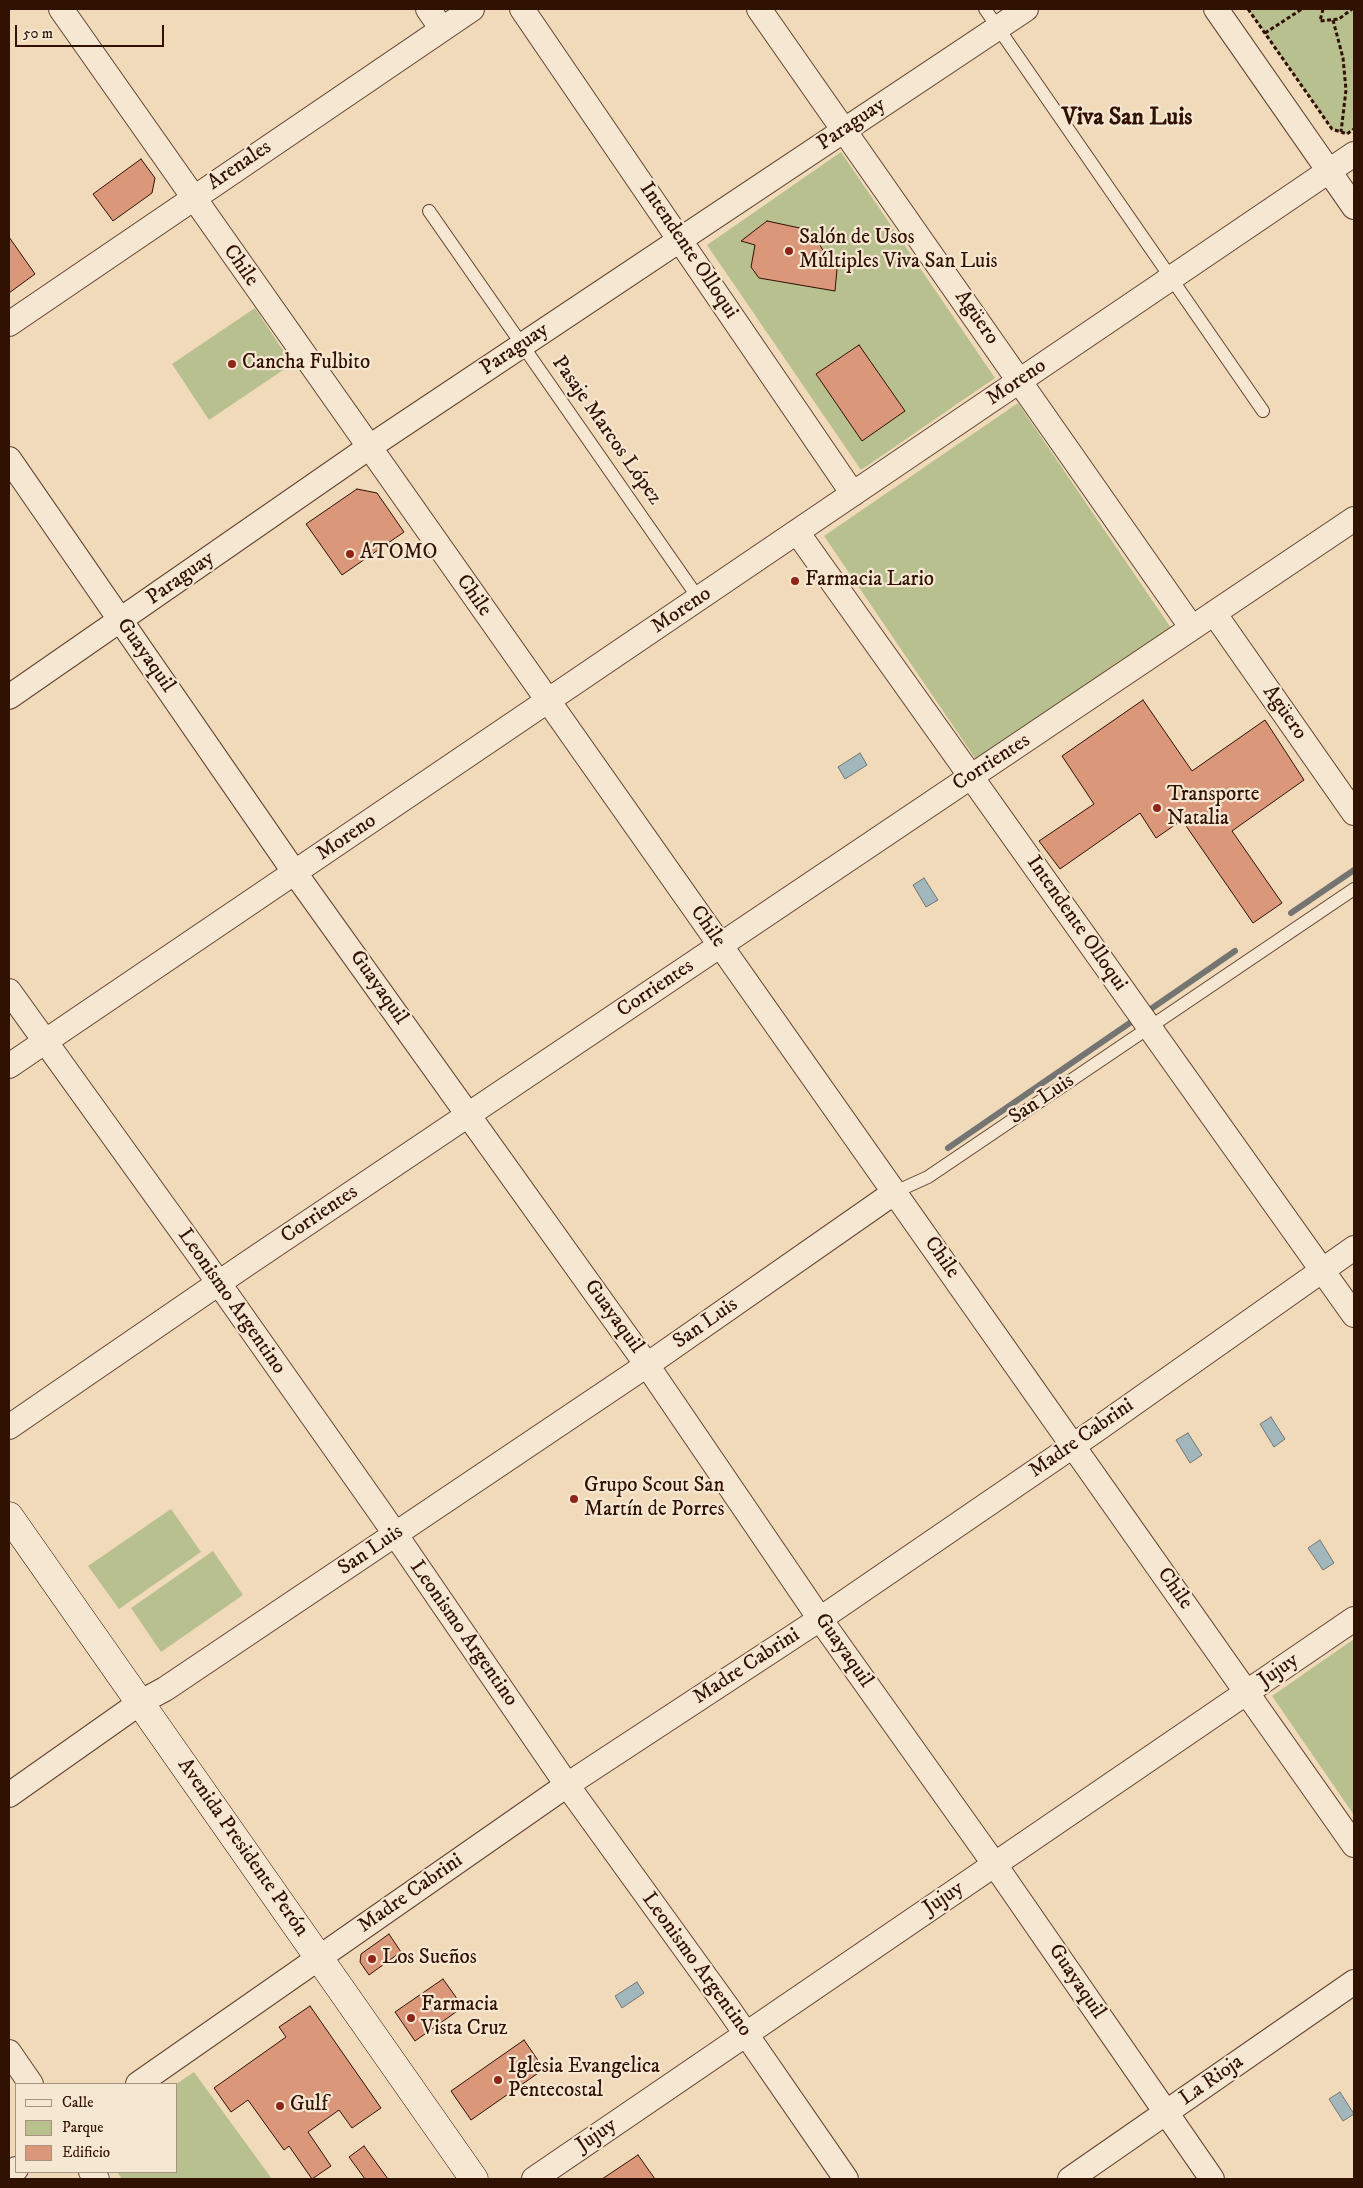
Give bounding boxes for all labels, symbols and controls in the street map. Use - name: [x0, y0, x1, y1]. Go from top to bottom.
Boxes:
- scale bar: [18, 15, 166, 47]
- text: 50 m: [23, 24, 53, 43]
- street label: Paraguay: [813, 93, 891, 157]
- district label: Viva San Luis: [1062, 105, 1192, 133]
- street label: Arenales: [203, 136, 277, 196]
- street label: Intendente Olloqui: [633, 178, 743, 324]
- place label: Salón de Usos Múltiples Viva San Luis: [799, 226, 998, 276]
- street label: Chile: [217, 240, 263, 292]
- marker: Salón de Usos Múltiples Viva San Luis: [783, 245, 795, 257]
- street label: Agüero: [948, 286, 1004, 350]
- street label: Paraguay: [476, 318, 554, 382]
- place label: Cancha Fulbito: [242, 351, 370, 377]
- street label: Pasaje Marcos López: [545, 352, 667, 510]
- street label: Moreno: [982, 354, 1052, 412]
- marker: Cancha Fulbito: [226, 358, 238, 370]
- place label: ATOMO: [360, 541, 437, 567]
- street label: Paraguay: [142, 547, 220, 611]
- marker: ATOMO: [344, 548, 356, 560]
- place label: Farmacia Lario: [805, 568, 934, 594]
- street label: Chile: [450, 570, 496, 622]
- marker: Farmacia Lario: [789, 575, 801, 587]
- street label: Moreno: [647, 582, 717, 640]
- street label: Guayaquil: [110, 614, 180, 698]
- street label: Agüero: [1256, 681, 1312, 745]
- street label: Corrientes: [949, 729, 1035, 797]
- place label: Transporte Natalia: [1167, 783, 1259, 833]
- marker: Transporte Natalia: [1151, 802, 1163, 814]
- street label: Moreno: [312, 809, 382, 867]
- street label: Intendente Olloqui: [1020, 852, 1132, 996]
- street label: Chile: [684, 901, 730, 953]
- street label: Guayaquil: [343, 946, 413, 1030]
- street label: Corrientes: [613, 954, 699, 1024]
- street label: San Luis: [1005, 1069, 1079, 1131]
- street label: Corrientes: [277, 1180, 363, 1250]
- street label: Leonismo Argentino: [171, 1224, 291, 1380]
- street label: Chile: [918, 1232, 964, 1284]
- street label: Guayaquil: [578, 1275, 648, 1359]
- street label: San Luis: [669, 1293, 743, 1355]
- street label: Madre Cabrini: [1025, 1394, 1139, 1484]
- place label: Grupo Scout San Martín de Porres: [584, 1474, 724, 1524]
- marker: Grupo Scout San Martín de Porres: [568, 1493, 580, 1505]
- street label: San Luis: [334, 1520, 408, 1582]
- street label: Leonismo Argentino: [403, 1556, 523, 1712]
- street label: Chile: [1151, 1563, 1197, 1615]
- street label: Guayaquil: [808, 1609, 878, 1693]
- street label: Madre Cabrini: [689, 1623, 805, 1711]
- street label: Jujuy: [1254, 1648, 1304, 1694]
- street label: Avenida Presidente Perón: [171, 1754, 313, 1942]
- street label: Madre Cabrini: [354, 1849, 468, 1939]
- street label: Jujuy: [919, 1876, 969, 1922]
- street label: Leonismo Argentino: [635, 1888, 757, 2042]
- street label: Guayaquil: [1042, 1940, 1110, 2024]
- place label: Los Sueños: [382, 1946, 477, 1972]
- marker: Los Sueños: [366, 1953, 378, 1965]
- place label: Farmacia Vista Cruz: [421, 1993, 508, 2043]
- marker: Farmacia Vista Cruz: [405, 2012, 417, 2024]
- street label: La Rioja: [1175, 2050, 1249, 2112]
- place label: Iglesia Evangelica Pentecostal: [508, 2055, 660, 2105]
- marker: Iglesia Evangelica Pentecostal: [492, 2074, 504, 2086]
- legend: [15, 2083, 178, 2173]
- text: Calle: [62, 2093, 94, 2112]
- place label: Gulf: [290, 2093, 328, 2119]
- marker: Gulf: [274, 2100, 286, 2112]
- street label: Jujuy: [572, 2113, 622, 2159]
- text: Parque: [62, 2118, 103, 2137]
- text: Edificio: [62, 2143, 110, 2162]

